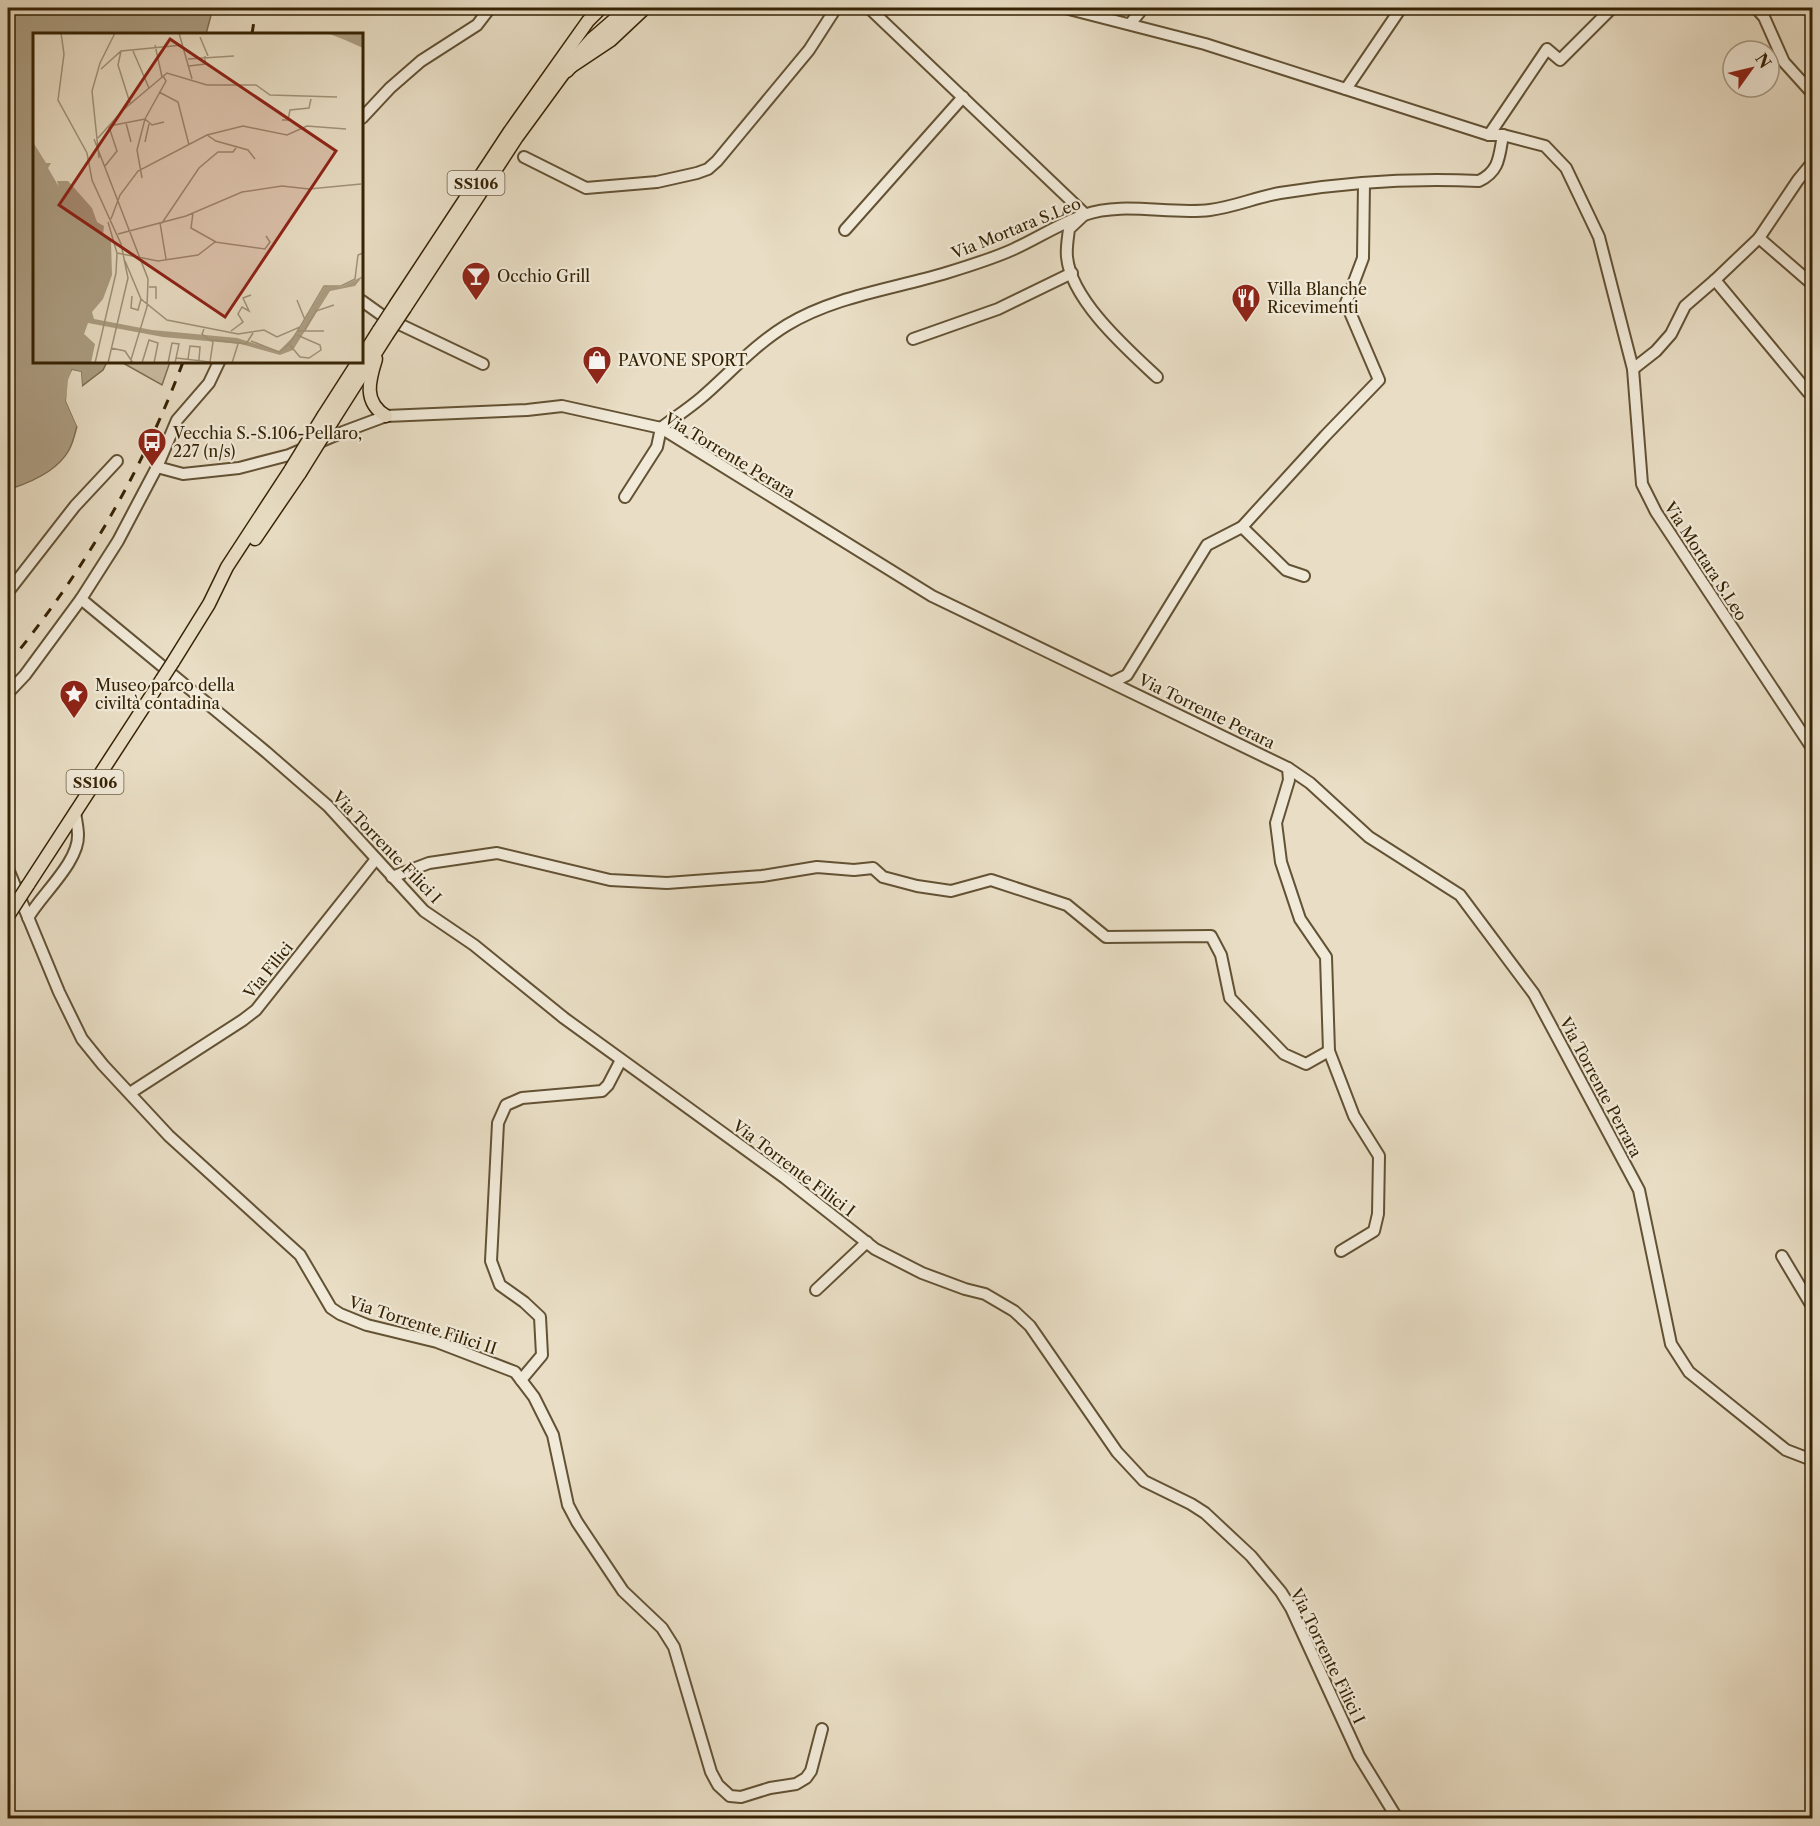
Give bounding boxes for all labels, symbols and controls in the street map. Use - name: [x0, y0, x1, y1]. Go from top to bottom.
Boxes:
- inset map: [33, 33, 363, 363]
- north arrow: [1721, 39, 1781, 99]
- text: N: [1751, 49, 1776, 72]
- road number: SS106: [448, 171, 504, 195]
- street label: Via Mortara S.Leo: [948, 193, 1084, 263]
- bar icon: Occhio Grill: [460, 260, 492, 302]
- place label: Occhio Grill: [497, 266, 590, 286]
- place label: Villa Blanche Ricevimenti: [1266, 279, 1367, 317]
- restaurant icon: Villa Blanche Ricevimenti: [1230, 282, 1262, 324]
- shop icon: PAVONE SPORT: [581, 344, 613, 386]
- place label: PAVONE SPORT: [618, 350, 748, 370]
- street label: Via Torrente Perara: [660, 407, 800, 502]
- place label: Vecchia S.-S.106-Pellaro, 227 (n/s): [172, 423, 362, 461]
- bus stop icon: Vecchia S.-S.106-Pellaro, 227 (n/s): [136, 426, 168, 468]
- street label: Via Mortara S.Leo: [1660, 497, 1752, 624]
- street label: Via Torrente Perara: [1135, 669, 1279, 753]
- place label: Museo parco della civiltà contadina: [95, 675, 235, 713]
- place icon: Museo parco della civiltà contadina: [58, 678, 90, 720]
- road number: SS106: [66, 770, 124, 794]
- street label: Via Torrente Filici I: [328, 786, 446, 907]
- street label: Via Filici: [238, 938, 297, 1003]
- street label: Via Torrente Perrara: [1555, 1013, 1647, 1161]
- street label: Via Torrente Filici I: [728, 1115, 859, 1221]
- street label: Via Torrente Filici II: [346, 1291, 499, 1358]
- street label: Via Torrente Filici I: [1286, 1584, 1369, 1727]

